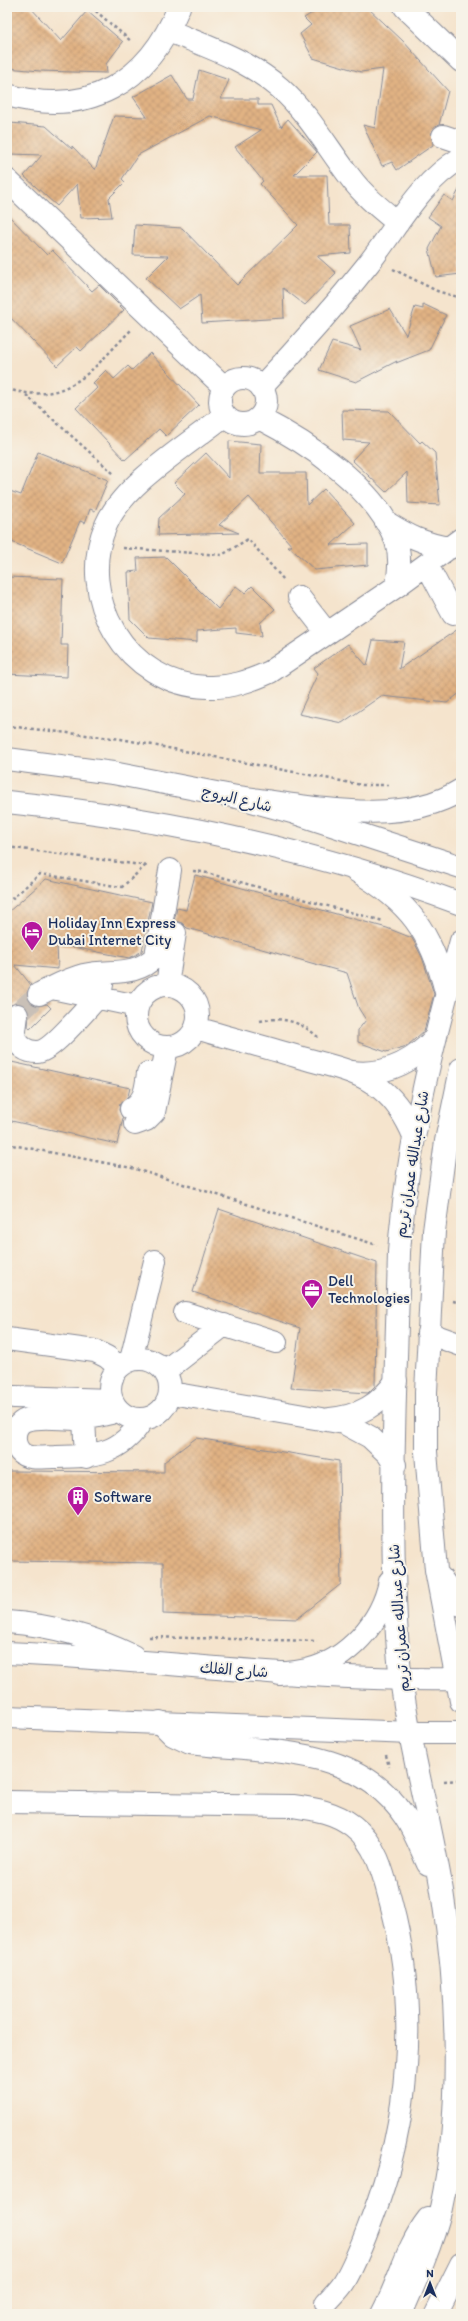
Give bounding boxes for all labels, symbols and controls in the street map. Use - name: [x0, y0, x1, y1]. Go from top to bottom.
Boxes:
- street label: شارع البروج: [200, 782, 274, 817]
- place label: Holiday Inn Express Dubai Internet City: [48, 914, 176, 949]
- hotel icon: Holiday Inn Express Dubai Internet City: [19, 919, 45, 952]
- street label: شارع عبدالله عمران تريم: [391, 1089, 435, 1239]
- place label: Dell Technologies: [328, 1272, 410, 1307]
- office icon: Dell Technologies: [299, 1277, 325, 1310]
- building icon: Software: [65, 1484, 91, 1517]
- place label: Software: [94, 1488, 152, 1506]
- street label: شارع عبدالله عمران تريم: [385, 1543, 416, 1693]
- street label: شارع الفلك: [199, 1659, 269, 1682]
- north arrow: [410, 2263, 450, 2303]
- text: N: [426, 2267, 434, 2280]

